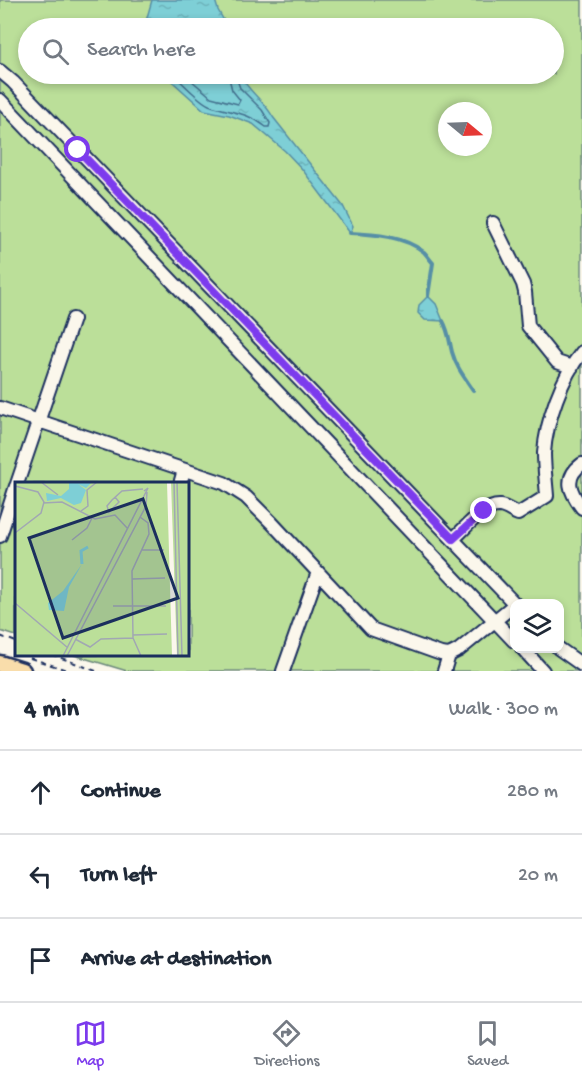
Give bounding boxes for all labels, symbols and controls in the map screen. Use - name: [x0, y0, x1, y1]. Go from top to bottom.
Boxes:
- search box: [18, 18, 564, 84]
- icon: search: [39, 35, 72, 68]
- text: Search here: [87, 38, 195, 64]
- north arrow: [438, 102, 492, 156]
- route start: [64, 136, 90, 162]
- inset map: [15, 482, 189, 656]
- route end: [470, 497, 496, 523]
- map controls: [510, 599, 564, 653]
- button: layers: [510, 599, 564, 653]
- text: 4 min: [24, 695, 79, 726]
- text: Walk · 300 m: [449, 699, 558, 722]
- icon: ahead: [24, 776, 57, 809]
- text: Continue: [81, 779, 161, 805]
- text: 280 m: [507, 781, 558, 804]
- icon: left: [24, 860, 57, 893]
- text: Turn left: [81, 863, 155, 889]
- text: 20 m: [518, 865, 558, 888]
- icon: arrive: [24, 944, 57, 977]
- text: Arrive at destination: [81, 947, 271, 973]
- tab: Map: [74, 1017, 107, 1072]
- tab: Directions: [254, 1017, 320, 1072]
- tab: Saved: [467, 1017, 508, 1072]

